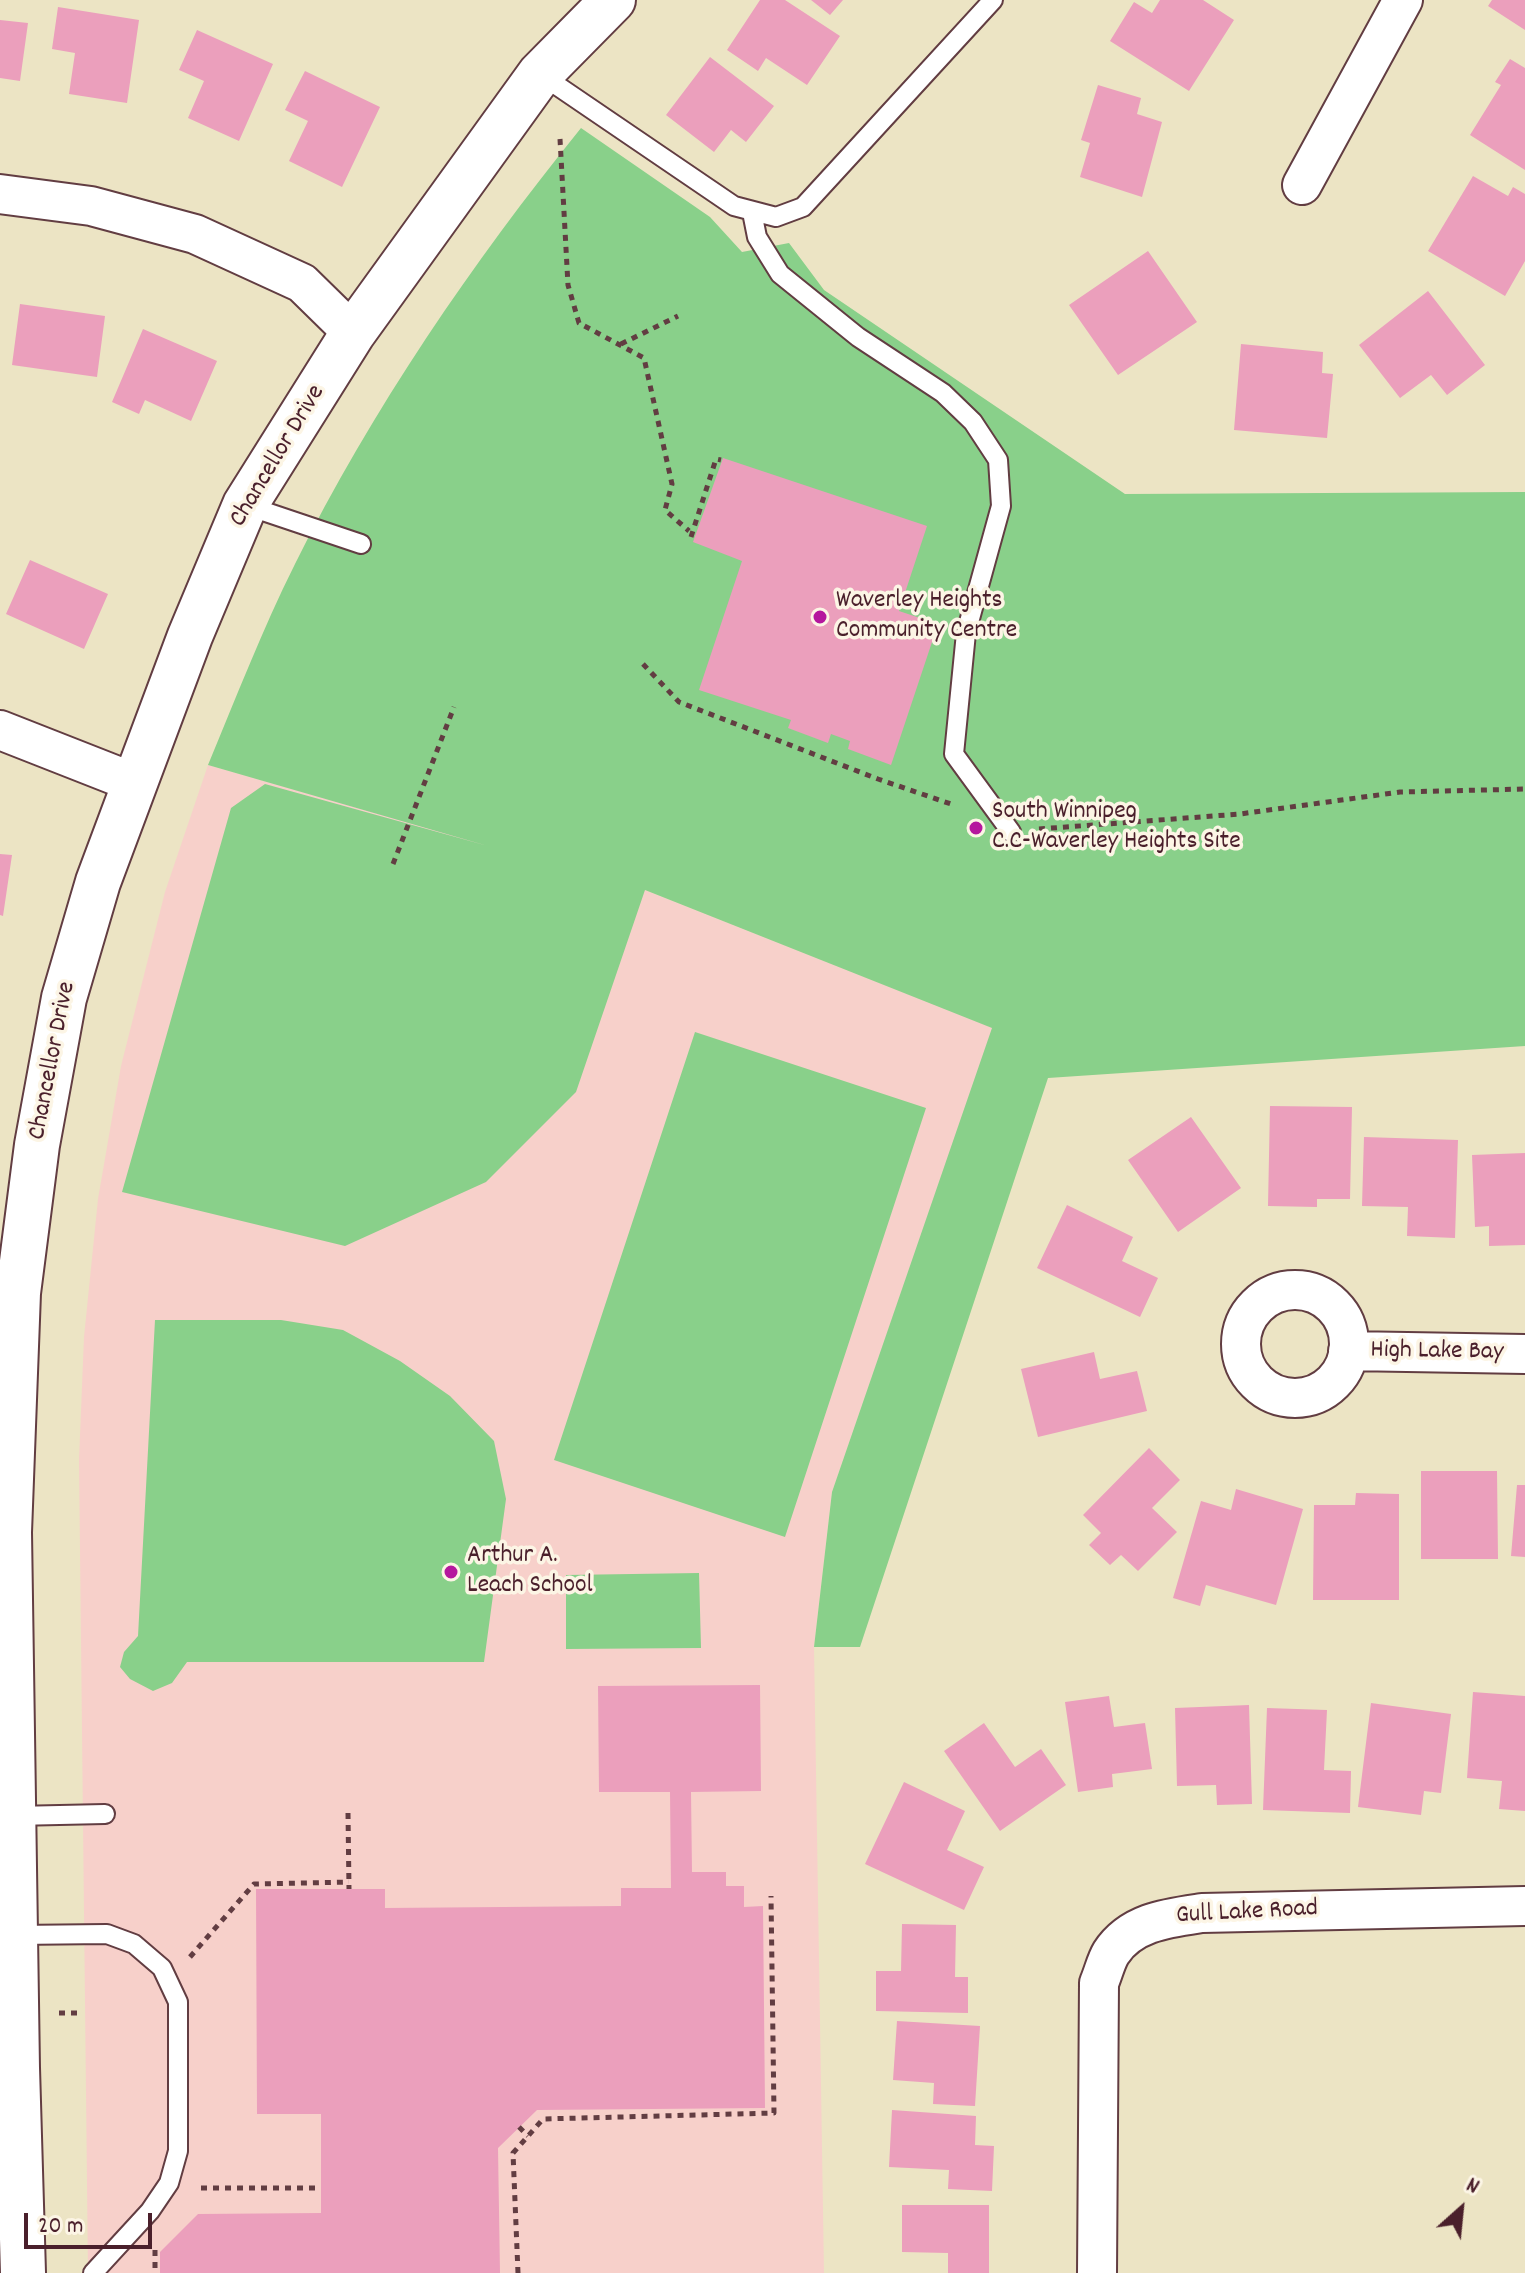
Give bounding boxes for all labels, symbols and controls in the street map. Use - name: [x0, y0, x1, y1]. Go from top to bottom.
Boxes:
- street label: Chancellor Drive: [224, 380, 334, 534]
- place label: Waverley Heights Community Centre: [836, 586, 1017, 648]
- marker: Waverley Heights Community Centre: [811, 608, 829, 626]
- place label: South Winnipeg C.C-Waverley Heights Site: [992, 797, 1241, 858]
- marker: South Winnipeg C.C-Waverley Heights Site: [967, 819, 985, 837]
- street label: Chancellor Drive: [23, 979, 85, 1143]
- street label: High Lake Bay: [1370, 1336, 1504, 1370]
- place label: Arthur A. Leach School: [467, 1541, 593, 1602]
- marker: Arthur A. Leach School: [442, 1563, 460, 1581]
- street label: Gull Lake Road: [1175, 1895, 1319, 1933]
- north arrow: [1421, 2169, 1501, 2249]
- text: N: [1460, 2171, 1484, 2203]
- scale bar: [28, 2197, 156, 2247]
- text: 20 m: [38, 2210, 84, 2244]

